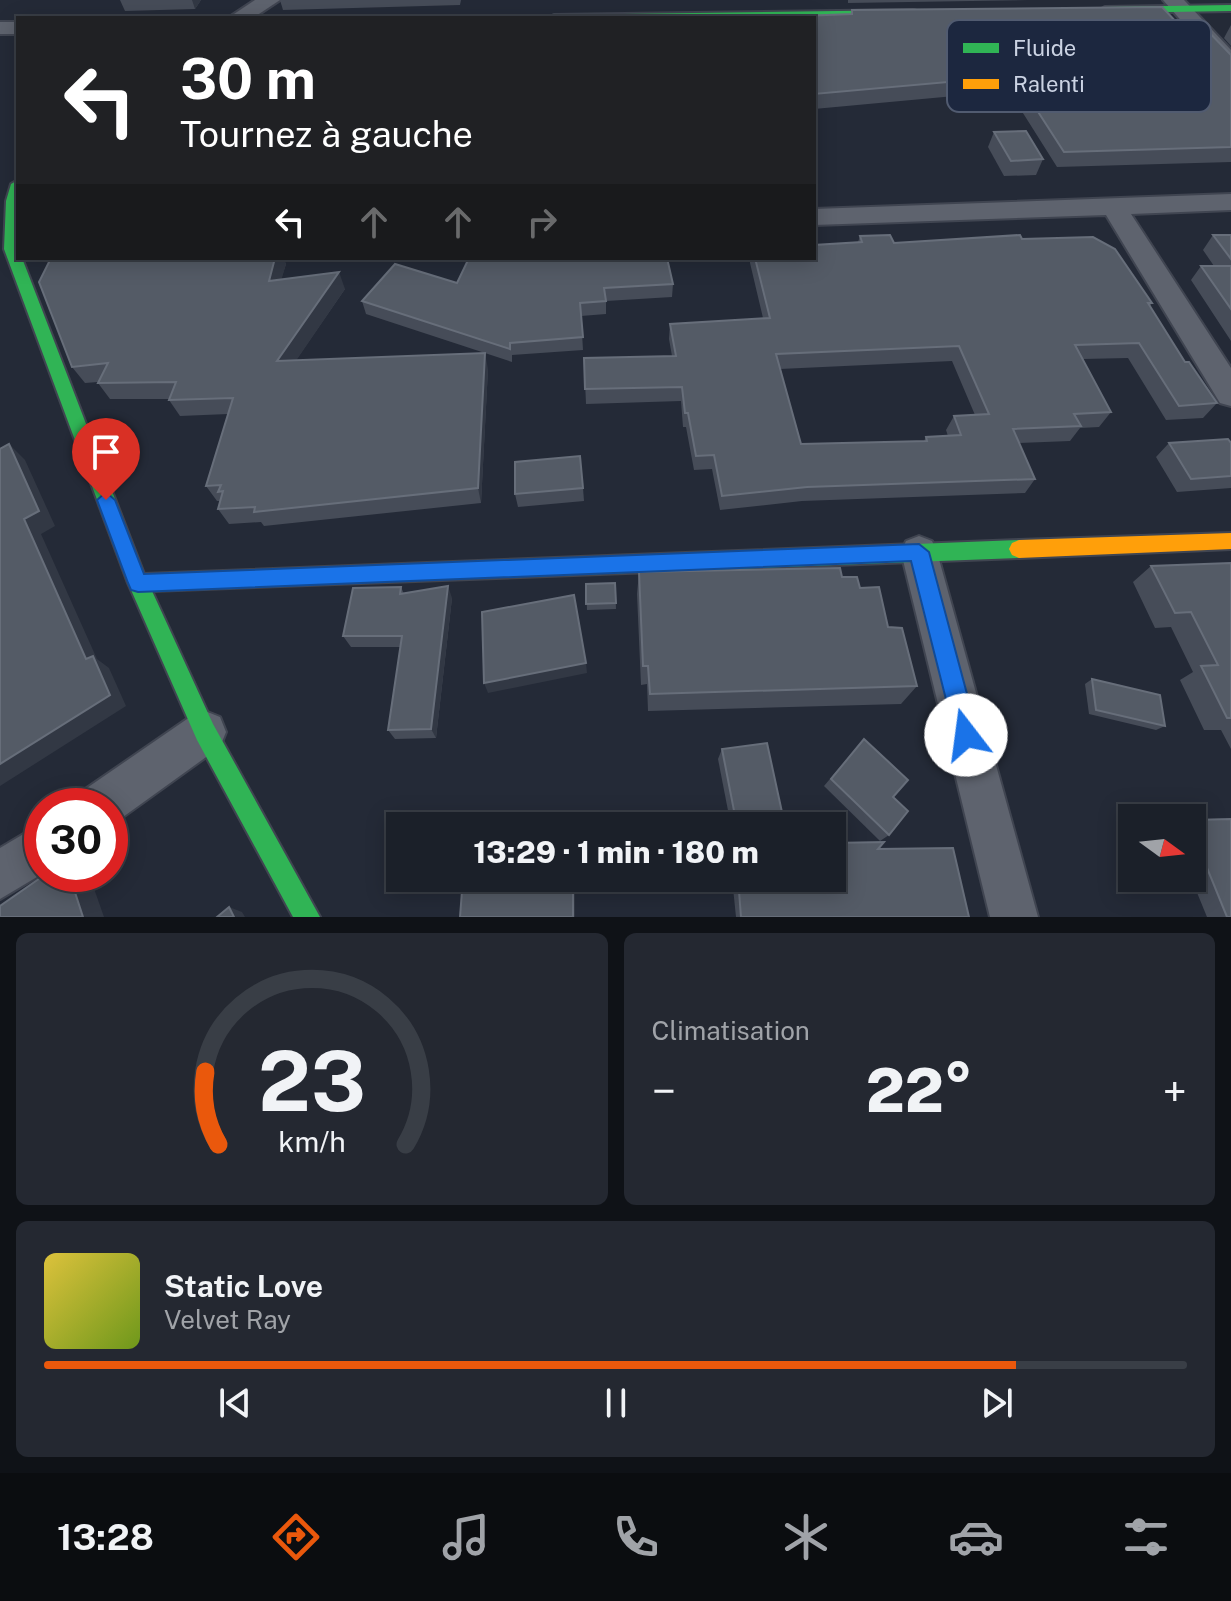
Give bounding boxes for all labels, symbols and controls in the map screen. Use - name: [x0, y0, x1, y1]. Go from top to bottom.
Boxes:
- legend: [947, 20, 1211, 112]
- text: Fluide: [1013, 35, 1076, 61]
- text: 30 m: [180, 46, 316, 112]
- icon: left: [48, 48, 152, 152]
- text: Ralenti: [1013, 71, 1085, 97]
- text: Tournez à gauche: [180, 113, 473, 155]
- icon: left: [268, 200, 312, 244]
- icon: ahead: [352, 200, 396, 244]
- icon: ahead: [436, 200, 480, 244]
- icon: right: [520, 200, 564, 244]
- pin: [72, 418, 140, 500]
- icon: arrive: [84, 430, 128, 474]
- position arrow: [924, 693, 1008, 777]
- speed limit sign: 30: [24, 788, 128, 892]
- north arrow: [1118, 804, 1206, 892]
- map controls: [1118, 804, 1206, 892]
- text: 13:29 · 1 min · 180 m: [473, 834, 759, 870]
- text: Climatisation: [652, 1015, 810, 1046]
- text: 23: [258, 1032, 366, 1130]
- text: 22°: [866, 1055, 973, 1126]
- text: −: [652, 1065, 676, 1117]
- text: +: [1163, 1065, 1187, 1117]
- text: km/h: [278, 1125, 345, 1158]
- text: Static Love: [164, 1268, 323, 1304]
- text: Velvet Ray: [164, 1304, 291, 1335]
- icon: previous: [213, 1381, 257, 1425]
- icon: pause: [594, 1381, 638, 1425]
- icon: next: [975, 1381, 1019, 1425]
- icon: directions: [268, 1509, 324, 1565]
- icon: music: [438, 1509, 494, 1565]
- icon: phone: [608, 1509, 664, 1565]
- icon: climate: [778, 1509, 834, 1565]
- icon: car: [948, 1509, 1004, 1565]
- icon: filters: [1118, 1509, 1174, 1565]
- text: 13:28: [57, 1516, 154, 1558]

